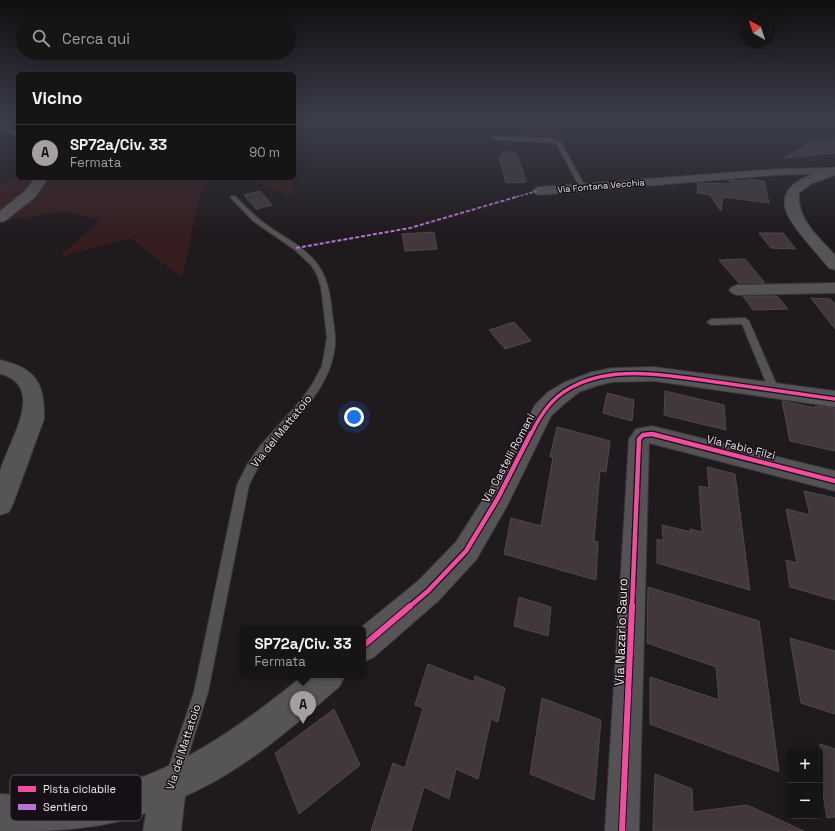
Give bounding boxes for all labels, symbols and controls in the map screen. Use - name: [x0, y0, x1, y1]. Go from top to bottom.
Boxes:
- north arrow: [739, 12, 775, 48]
- search box: [16, 16, 296, 60]
- icon: search: [30, 27, 52, 49]
- text: Cerca qui: [62, 29, 130, 48]
- text: Vicino: [32, 87, 82, 109]
- text: SP72a/Civ. 33: [70, 135, 167, 154]
- text: A: [41, 144, 49, 161]
- text: 90 m: [249, 144, 280, 161]
- text: Fermata: [70, 154, 121, 171]
- street label: Via Fontana Vecchia: [557, 176, 645, 196]
- street label: Via del Mattatoio: [247, 392, 315, 470]
- your location: [344, 407, 364, 427]
- street label: Via Castelli Romani: [479, 411, 538, 505]
- street label: Via Fabio Filzi: [705, 432, 777, 462]
- street label: Via Nazario Sauro: [611, 578, 631, 686]
- popup: [240, 626, 366, 678]
- text: SP72a/Civ. 33: [254, 634, 352, 653]
- text: Fermata: [254, 653, 306, 670]
- pin: A: [290, 691, 316, 724]
- street label: Via del Mattatoio: [163, 702, 204, 792]
- map controls: [787, 747, 823, 819]
- button: +: [787, 747, 823, 783]
- legend: [10, 775, 142, 821]
- text: Pista ciclabile: [43, 782, 116, 796]
- button: −: [787, 783, 823, 819]
- text: Sentiero: [43, 800, 88, 814]

